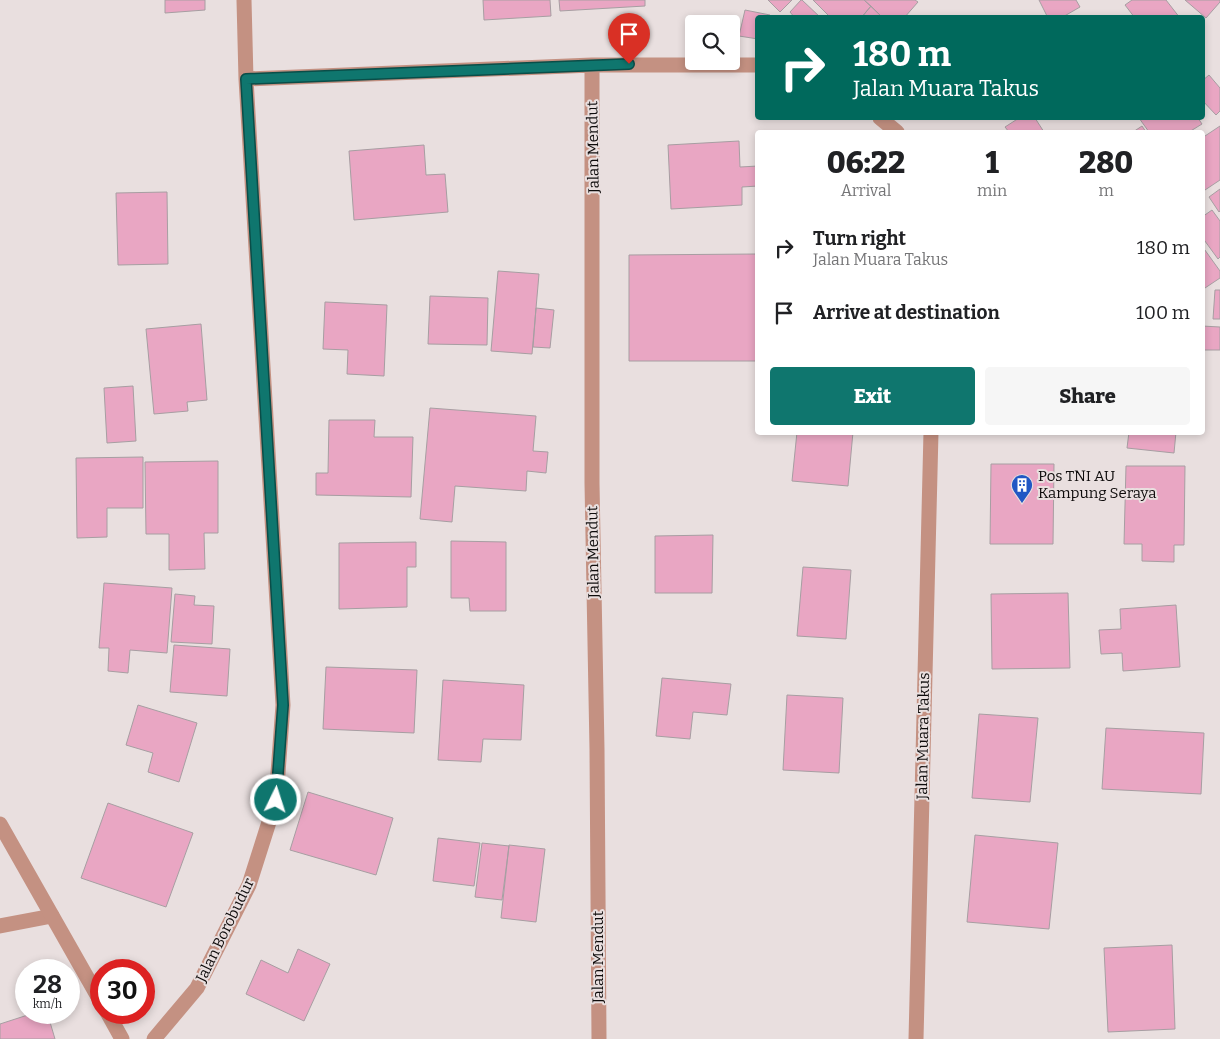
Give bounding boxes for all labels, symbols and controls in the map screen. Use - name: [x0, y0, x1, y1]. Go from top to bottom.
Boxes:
- pin: [608, 13, 650, 64]
- map controls: [685, 15, 740, 70]
- button: search: [685, 15, 740, 70]
- icon: arrive: [615, 20, 643, 48]
- text: 180 m: [853, 33, 951, 75]
- icon: right: [770, 35, 835, 100]
- text: Jalan Muara Takus: [853, 75, 1039, 102]
- street label: Jalan Mendut: [583, 100, 603, 194]
- text: 06:22: [827, 145, 905, 181]
- text: 1: [985, 145, 999, 181]
- text: 280: [1079, 145, 1133, 181]
- text: Arrival: [841, 181, 891, 200]
- text: min: [977, 181, 1007, 200]
- text: m: [1098, 181, 1114, 200]
- text: Turn right: [813, 227, 906, 250]
- icon: right: [770, 234, 798, 262]
- text: 180 m: [1137, 236, 1190, 259]
- text: Jalan Muara Takus: [813, 250, 948, 269]
- icon: arrive: [770, 299, 798, 327]
- text: Arrive at destination: [813, 301, 1000, 324]
- text: 100 m: [1136, 301, 1190, 324]
- button: Exit: [770, 367, 975, 425]
- button: Share: [985, 367, 1190, 425]
- place label: Pos TNI AU Kampung Seraya: [1038, 467, 1156, 502]
- building icon: Pos TNI AU Kampung Seraya: [1010, 473, 1034, 504]
- street label: Jalan Mendut: [583, 505, 603, 599]
- street label: Jalan Muara Takus: [913, 672, 933, 801]
- position arrow: [249, 773, 301, 825]
- street label: Jalan Borobudur: [192, 875, 258, 986]
- street label: Jalan Mendut: [589, 910, 607, 1004]
- speed limit sign: 30: [90, 959, 155, 1024]
- text: 28: [33, 970, 62, 1000]
- text: km/h: [33, 997, 62, 1011]

